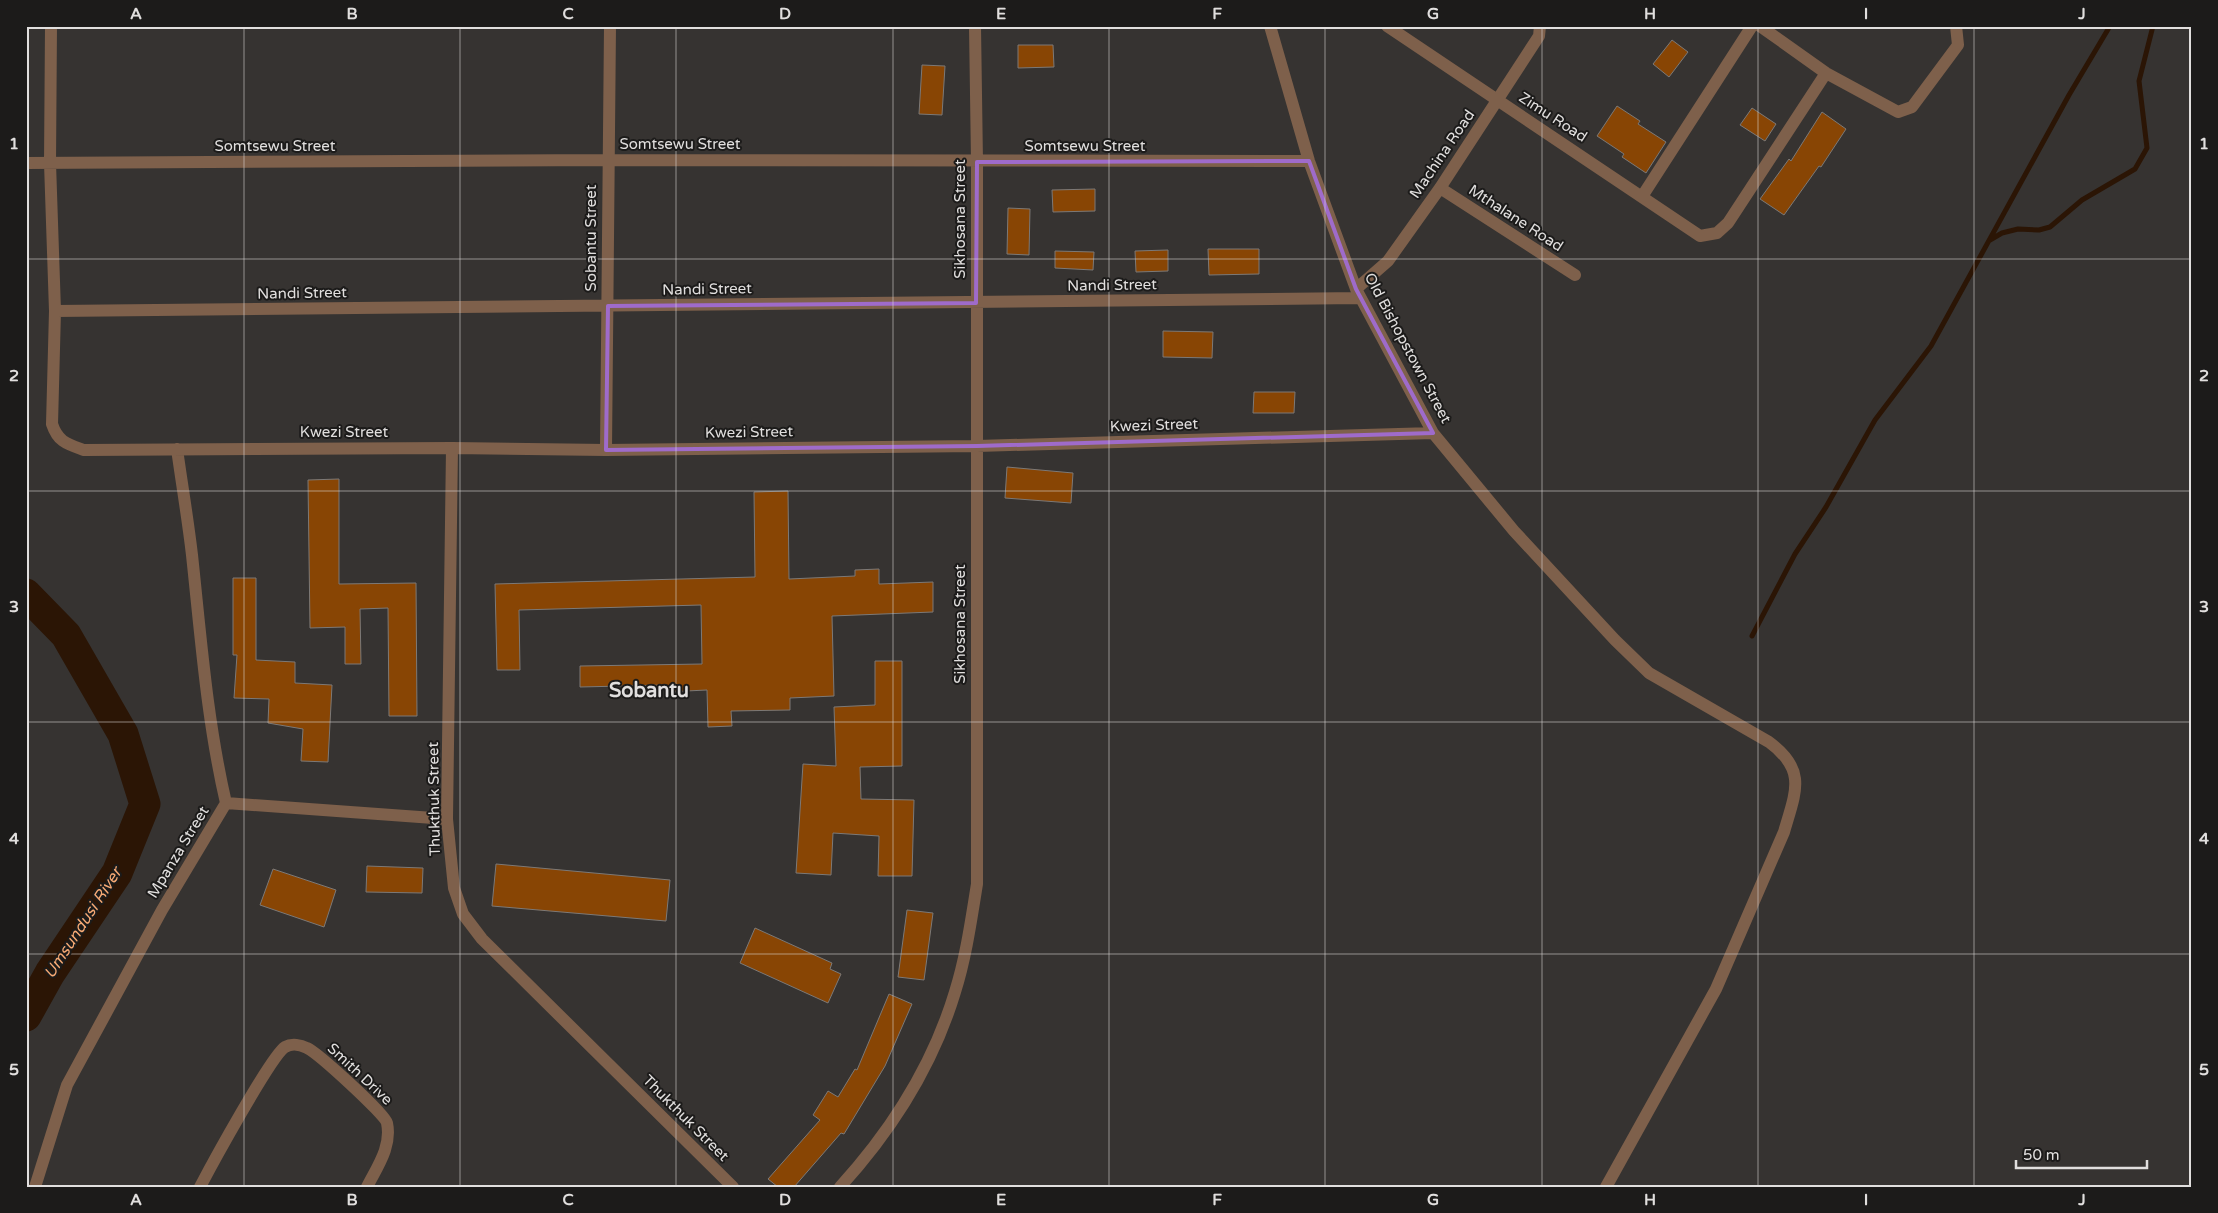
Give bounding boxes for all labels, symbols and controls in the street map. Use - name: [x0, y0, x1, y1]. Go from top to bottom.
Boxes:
- text: A: [130, 4, 142, 24]
- text: B: [346, 4, 358, 24]
- text: C: [562, 4, 574, 24]
- text: D: [779, 4, 791, 24]
- text: E: [996, 4, 1006, 24]
- text: F: [1212, 4, 1222, 24]
- text: G: [1427, 4, 1439, 24]
- text: H: [1644, 4, 1656, 24]
- text: I: [1864, 4, 1868, 24]
- text: J: [2077, 4, 2086, 24]
- street label: Zimu Road: [1515, 88, 1591, 146]
- street label: Machina Road: [1406, 106, 1478, 202]
- text: 1: [9, 134, 19, 154]
- text: 1: [2199, 134, 2209, 154]
- street label: Somtsewu Street: [619, 135, 741, 153]
- street label: Somtsewu Street: [214, 137, 336, 155]
- street label: Somtsewu Street: [1024, 137, 1146, 155]
- street label: Sikhosana Street: [951, 159, 969, 279]
- street label: Mthalane Road: [1465, 181, 1567, 255]
- street label: Sobantu Street: [582, 184, 600, 291]
- street label: Old Bishopstown Street: [1361, 270, 1455, 426]
- street label: Nandi Street: [1067, 275, 1157, 295]
- street label: Nandi Street: [662, 279, 752, 299]
- street label: Nandi Street: [257, 283, 347, 303]
- text: 2: [9, 366, 19, 386]
- text: 2: [2199, 366, 2209, 386]
- street label: Kwezi Street: [1110, 414, 1199, 436]
- street label: Kwezi Street: [705, 422, 794, 442]
- street label: Kwezi Street: [300, 423, 388, 441]
- street label: Sikhosana Street: [951, 564, 969, 684]
- text: 3: [9, 597, 19, 617]
- text: 3: [2199, 597, 2209, 617]
- district label: Sobantu: [609, 679, 689, 703]
- street label: Thukthuk Street: [424, 741, 444, 856]
- street label: Mpanza Street: [143, 803, 213, 901]
- text: 4: [9, 829, 19, 849]
- text: 4: [2199, 829, 2209, 849]
- water label: Umsundusi River: [40, 862, 127, 982]
- street label: Smith Drive: [324, 1039, 396, 1109]
- text: 5: [9, 1060, 19, 1080]
- text: 5: [2199, 1060, 2209, 1080]
- street label: Thukthuk Street: [639, 1071, 733, 1165]
- scale bar: [2016, 1138, 2147, 1170]
- text: 50 m: [2023, 1146, 2060, 1164]
- text: A: [130, 1190, 142, 1210]
- text: B: [346, 1190, 358, 1210]
- text: C: [562, 1190, 574, 1210]
- text: D: [779, 1190, 791, 1210]
- text: E: [996, 1190, 1006, 1210]
- text: F: [1212, 1190, 1222, 1210]
- text: G: [1427, 1190, 1439, 1210]
- text: H: [1644, 1190, 1656, 1210]
- text: I: [1864, 1190, 1868, 1210]
- text: J: [2077, 1190, 2086, 1210]

